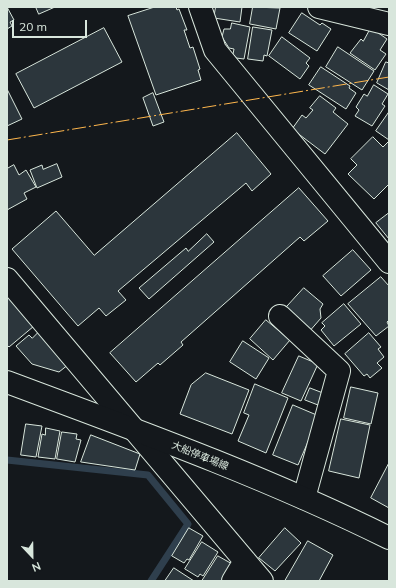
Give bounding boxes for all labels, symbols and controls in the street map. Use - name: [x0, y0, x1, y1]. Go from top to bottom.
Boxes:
- scale bar: [14, 12, 89, 38]
- text: 20 m: [19, 19, 47, 34]
- street label: 大船停車場線: [170, 439, 230, 473]
- north arrow: [12, 536, 52, 576]
- text: N: [30, 559, 43, 575]

